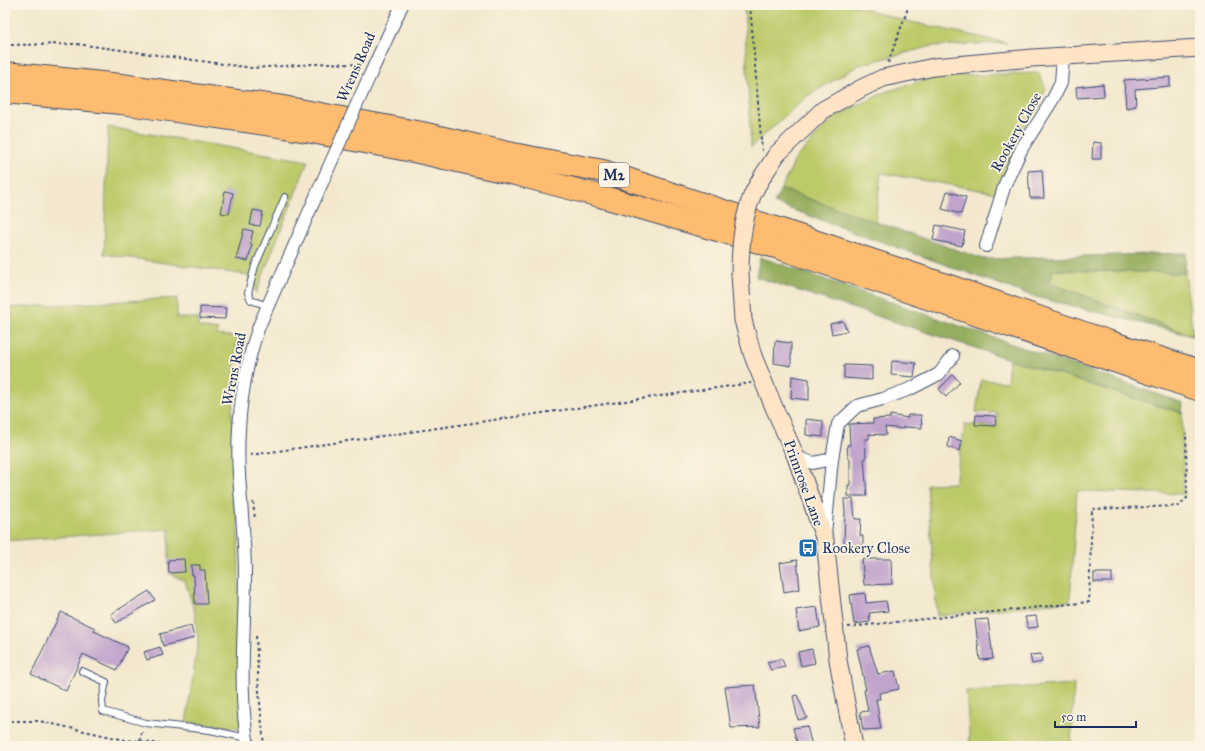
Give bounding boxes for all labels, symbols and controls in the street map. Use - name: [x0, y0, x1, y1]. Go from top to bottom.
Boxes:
- street label: Wrens Road: [333, 29, 379, 105]
- street label: Rookery Close: [987, 89, 1045, 175]
- road number: M2: [599, 163, 629, 187]
- street label: Wrens Road: [218, 330, 250, 407]
- street label: Primrose Lane: [780, 437, 828, 529]
- bus stop icon: Rookery Close: [797, 537, 819, 559]
- place label: Rookery Close: [822, 539, 910, 557]
- scale bar: [1055, 703, 1136, 729]
- text: 50 m: [1061, 710, 1086, 724]

